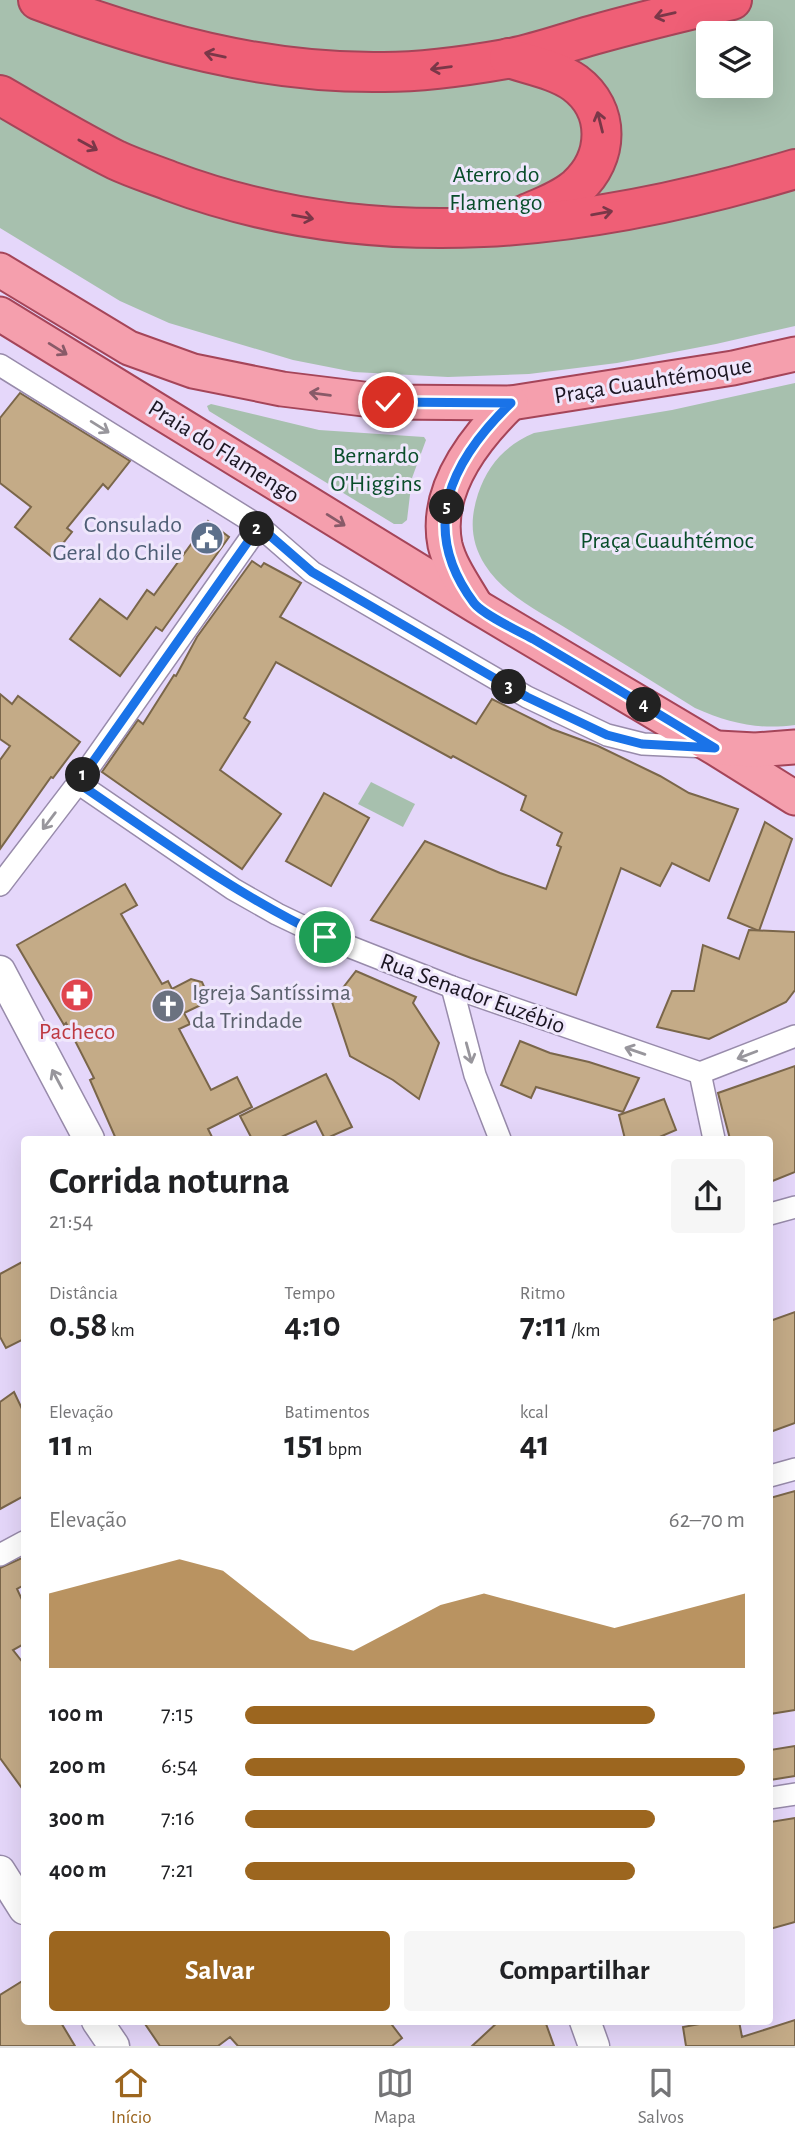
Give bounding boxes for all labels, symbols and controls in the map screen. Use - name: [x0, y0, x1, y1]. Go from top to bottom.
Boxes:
- one-way arrow: [654, 9, 677, 23]
- map controls: [696, 21, 773, 98]
- button: layers: [696, 21, 773, 98]
- one-way arrow: [204, 47, 227, 61]
- one-way arrow: [431, 62, 453, 75]
- one-way arrow: [593, 112, 606, 134]
- one-way arrow: [78, 138, 98, 152]
- park label: Aterro do Flamengo: [449, 163, 543, 215]
- one-way arrow: [590, 206, 613, 219]
- one-way arrow: [291, 211, 314, 224]
- one-way arrow: [48, 343, 68, 357]
- street label: Praça Cuauhtémoque: [553, 354, 754, 408]
- pin: [358, 372, 418, 432]
- icon: check: [369, 383, 407, 421]
- one-way arrow: [310, 387, 332, 400]
- street label: Praia do Flamengo: [144, 396, 303, 508]
- one-way arrow: [89, 420, 109, 434]
- park label: Bernardo O'Higgins: [330, 444, 422, 496]
- pin: 5: [430, 490, 464, 524]
- text: 5: [442, 497, 451, 516]
- pin: 2: [240, 512, 274, 546]
- place label: Consulado Geral do Chile: [53, 513, 182, 565]
- one-way arrow: [325, 513, 345, 527]
- public building icon: Consulado Geral do Chile: [188, 519, 226, 557]
- text: 2: [252, 519, 261, 538]
- park label: Praça Cuauhtémoc: [580, 529, 754, 553]
- pin: 3: [491, 670, 526, 704]
- text: 3: [504, 677, 513, 696]
- pin: 4: [626, 688, 662, 722]
- text: 4: [639, 695, 648, 714]
- pin: 1: [66, 758, 100, 792]
- text: 1: [79, 765, 86, 784]
- one-way arrow: [42, 811, 56, 830]
- pin: [295, 907, 355, 967]
- icon: arrive: [306, 918, 344, 956]
- street label: Rua Senador Euzébio: [377, 949, 568, 1039]
- pharmacy icon: Pacheco: [58, 976, 96, 1014]
- place label: Igreja Santíssima da Trindade: [192, 981, 351, 1033]
- church icon: Igreja Santíssima da Trindade: [149, 987, 187, 1025]
- place label: Pacheco: [39, 1020, 115, 1044]
- one-way arrow: [463, 1041, 476, 1064]
- one-way arrow: [625, 1043, 647, 1056]
- one-way arrow: [737, 1049, 759, 1062]
- one-way arrow: [50, 1069, 64, 1090]
- button: share: [671, 1159, 745, 1233]
- text: Corrida noturna: [49, 1163, 290, 1201]
- text: 21:54: [49, 1210, 93, 1233]
- text: Distância: [49, 1284, 118, 1303]
- text: Tempo: [284, 1284, 335, 1303]
- text: Ritmo: [520, 1284, 565, 1303]
- text: 0.58: [49, 1308, 108, 1343]
- text: 4:10: [284, 1308, 341, 1343]
- text: 7:11: [520, 1308, 568, 1343]
- text: km: [108, 1321, 135, 1340]
- text: /km: [568, 1321, 600, 1340]
- text: Elevação: [49, 1403, 113, 1422]
- text: Batimentos: [284, 1403, 370, 1422]
- text: kcal: [520, 1403, 549, 1422]
- text: 11: [49, 1427, 74, 1462]
- text: 151: [284, 1427, 325, 1462]
- text: 41: [520, 1427, 550, 1462]
- text: m: [74, 1440, 93, 1459]
- text: bpm: [325, 1440, 362, 1459]
- text: Elevação: [49, 1509, 127, 1532]
- text: 62–70 m: [669, 1509, 745, 1532]
- text: 100 m: [49, 1703, 103, 1726]
- text: 7:15: [161, 1703, 193, 1726]
- text: 200 m: [49, 1755, 106, 1778]
- text: 6:54: [161, 1755, 198, 1778]
- text: 300 m: [49, 1807, 105, 1830]
- text: 7:16: [161, 1807, 195, 1830]
- text: 400 m: [49, 1859, 107, 1882]
- text: 7:21: [161, 1859, 194, 1882]
- button: Salvar: [49, 1931, 390, 2011]
- button: Compartilhar: [404, 1931, 745, 2011]
- tab: Início: [111, 2064, 152, 2129]
- tab: Mapa: [374, 2064, 416, 2129]
- tab: Salvos: [638, 2064, 684, 2129]

